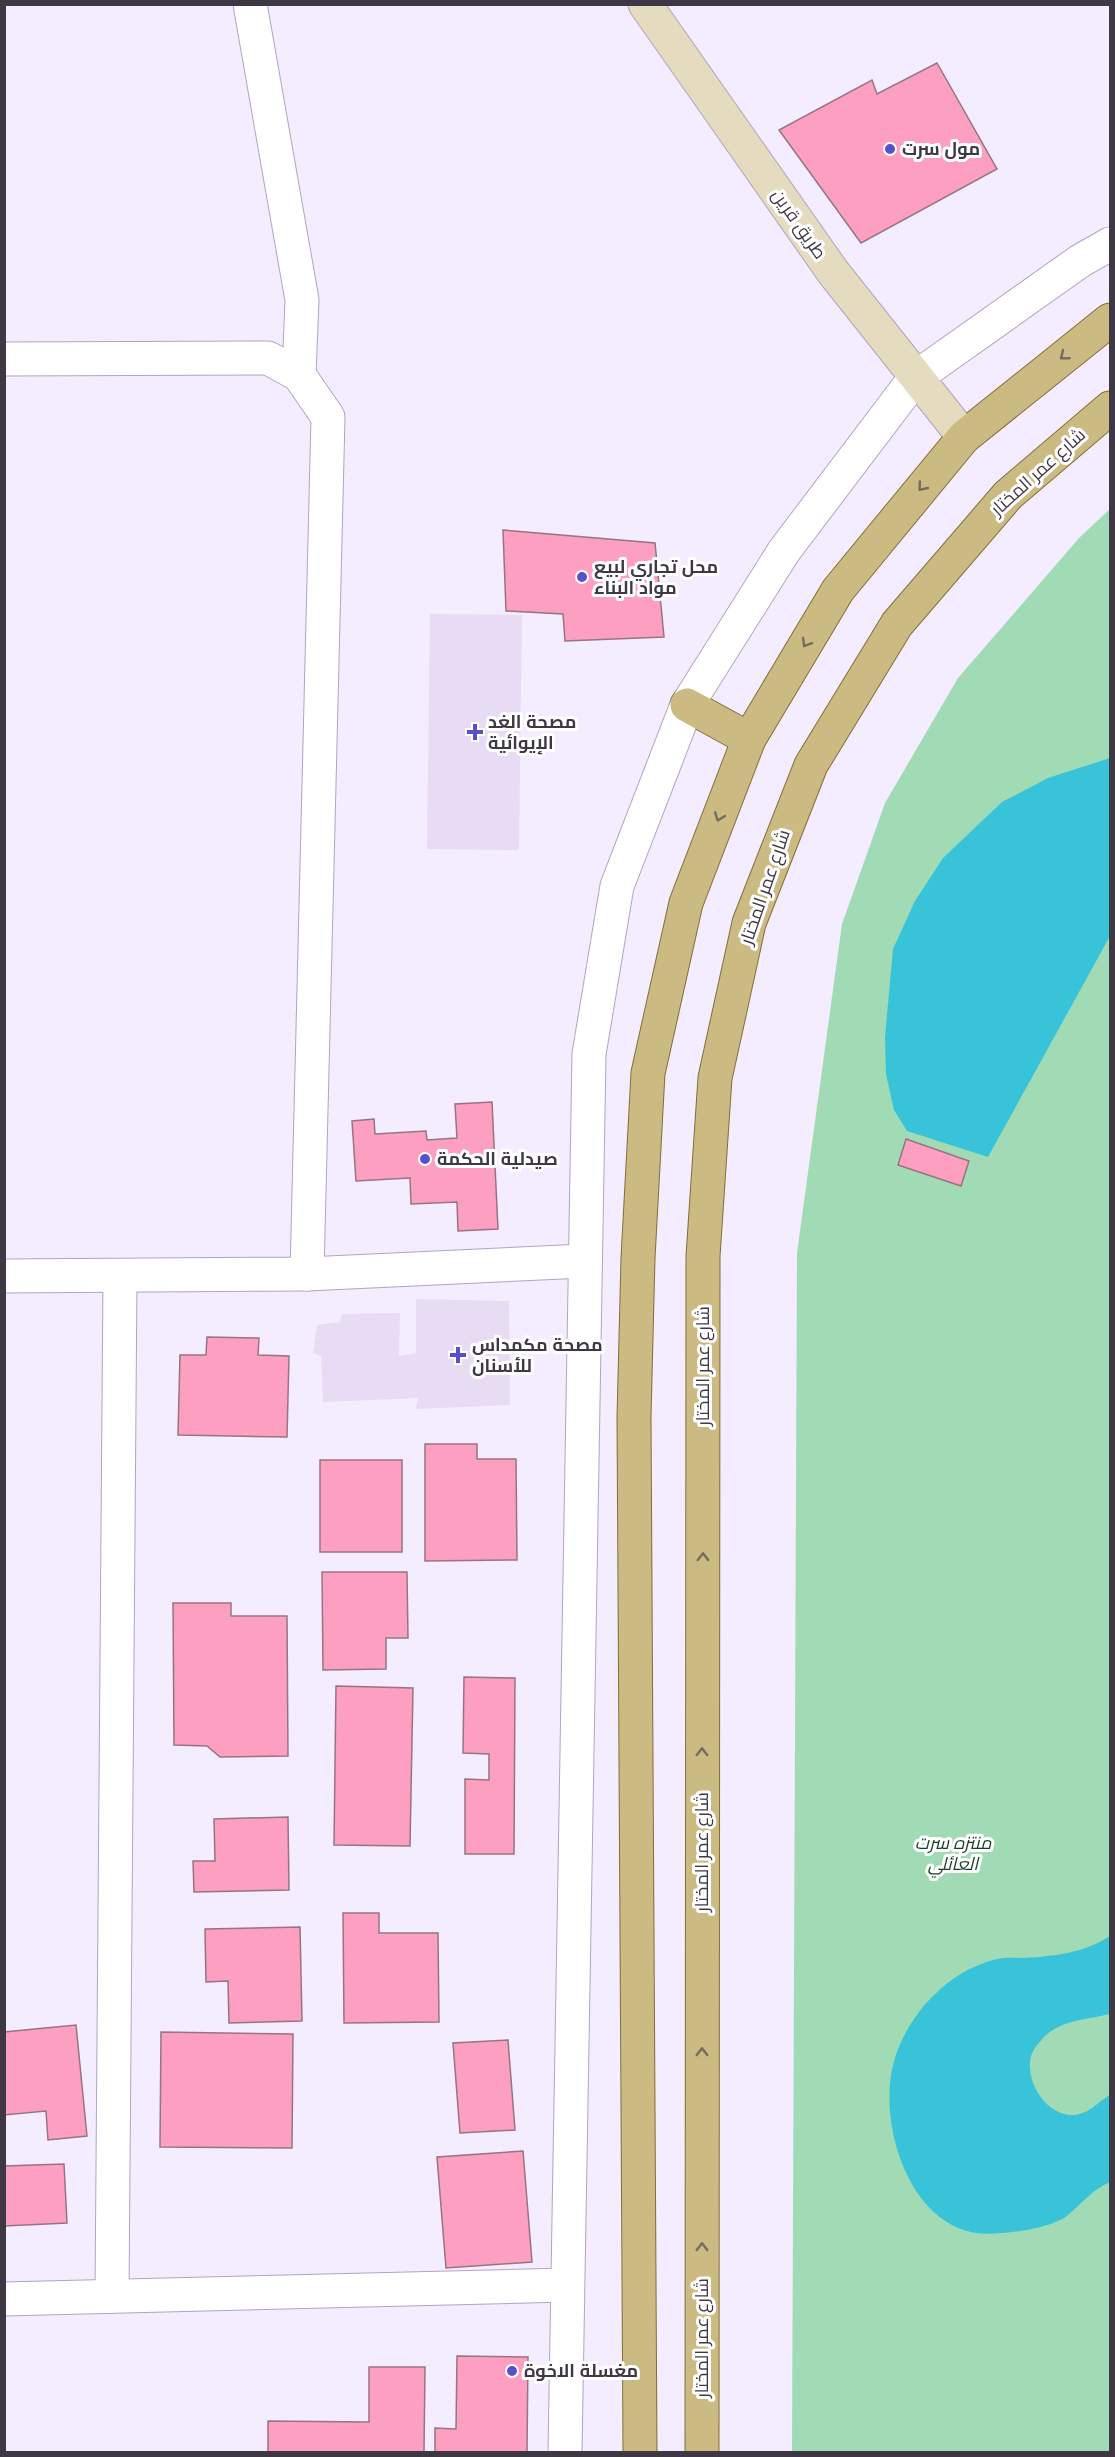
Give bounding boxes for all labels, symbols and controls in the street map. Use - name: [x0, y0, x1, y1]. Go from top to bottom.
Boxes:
- place label: مول سرت: [902, 136, 980, 160]
- marker: مول سرت: [883, 142, 897, 156]
- street label: طريق قرين: [766, 184, 833, 264]
- one-way arrow: [1060, 348, 1071, 359]
- street label: شارع عمر المختار: [984, 422, 1091, 522]
- one-way arrow: [918, 481, 929, 492]
- place label: محل تجاري لبيع مواد البناء: [594, 554, 718, 599]
- marker: محل تجاري لبيع مواد البناء: [575, 570, 589, 584]
- one-way arrow: [801, 637, 813, 647]
- place label: مصحة الغد الإيوائية: [488, 709, 576, 755]
- marker: مصحة الغد الإيوائية: [466, 723, 484, 741]
- one-way arrow: [713, 811, 726, 822]
- street label: شارع عمر المختار: [733, 826, 796, 949]
- place label: صيدلية الحكمة: [437, 1146, 558, 1170]
- marker: صيدلية الحكمة: [418, 1152, 432, 1166]
- street label: شارع عمر المختار: [690, 1306, 715, 1427]
- place label: مصحة مكمداس للأسنان: [472, 1332, 603, 1377]
- marker: مصحة مكمداس للأسنان: [449, 1346, 467, 1364]
- one-way arrow: [697, 1553, 709, 1562]
- one-way arrow: [696, 1748, 708, 1757]
- street label: شارع عمر المختار: [689, 1792, 714, 1913]
- park label: منتزه سرت العائلي: [915, 1830, 992, 1878]
- one-way arrow: [696, 2048, 708, 2057]
- one-way arrow: [696, 2243, 708, 2252]
- street label: شارع عمر المختار: [689, 2278, 714, 2399]
- place label: مغسلة الاخوة: [524, 2358, 638, 2382]
- marker: مغسلة الاخوة: [505, 2364, 519, 2378]

